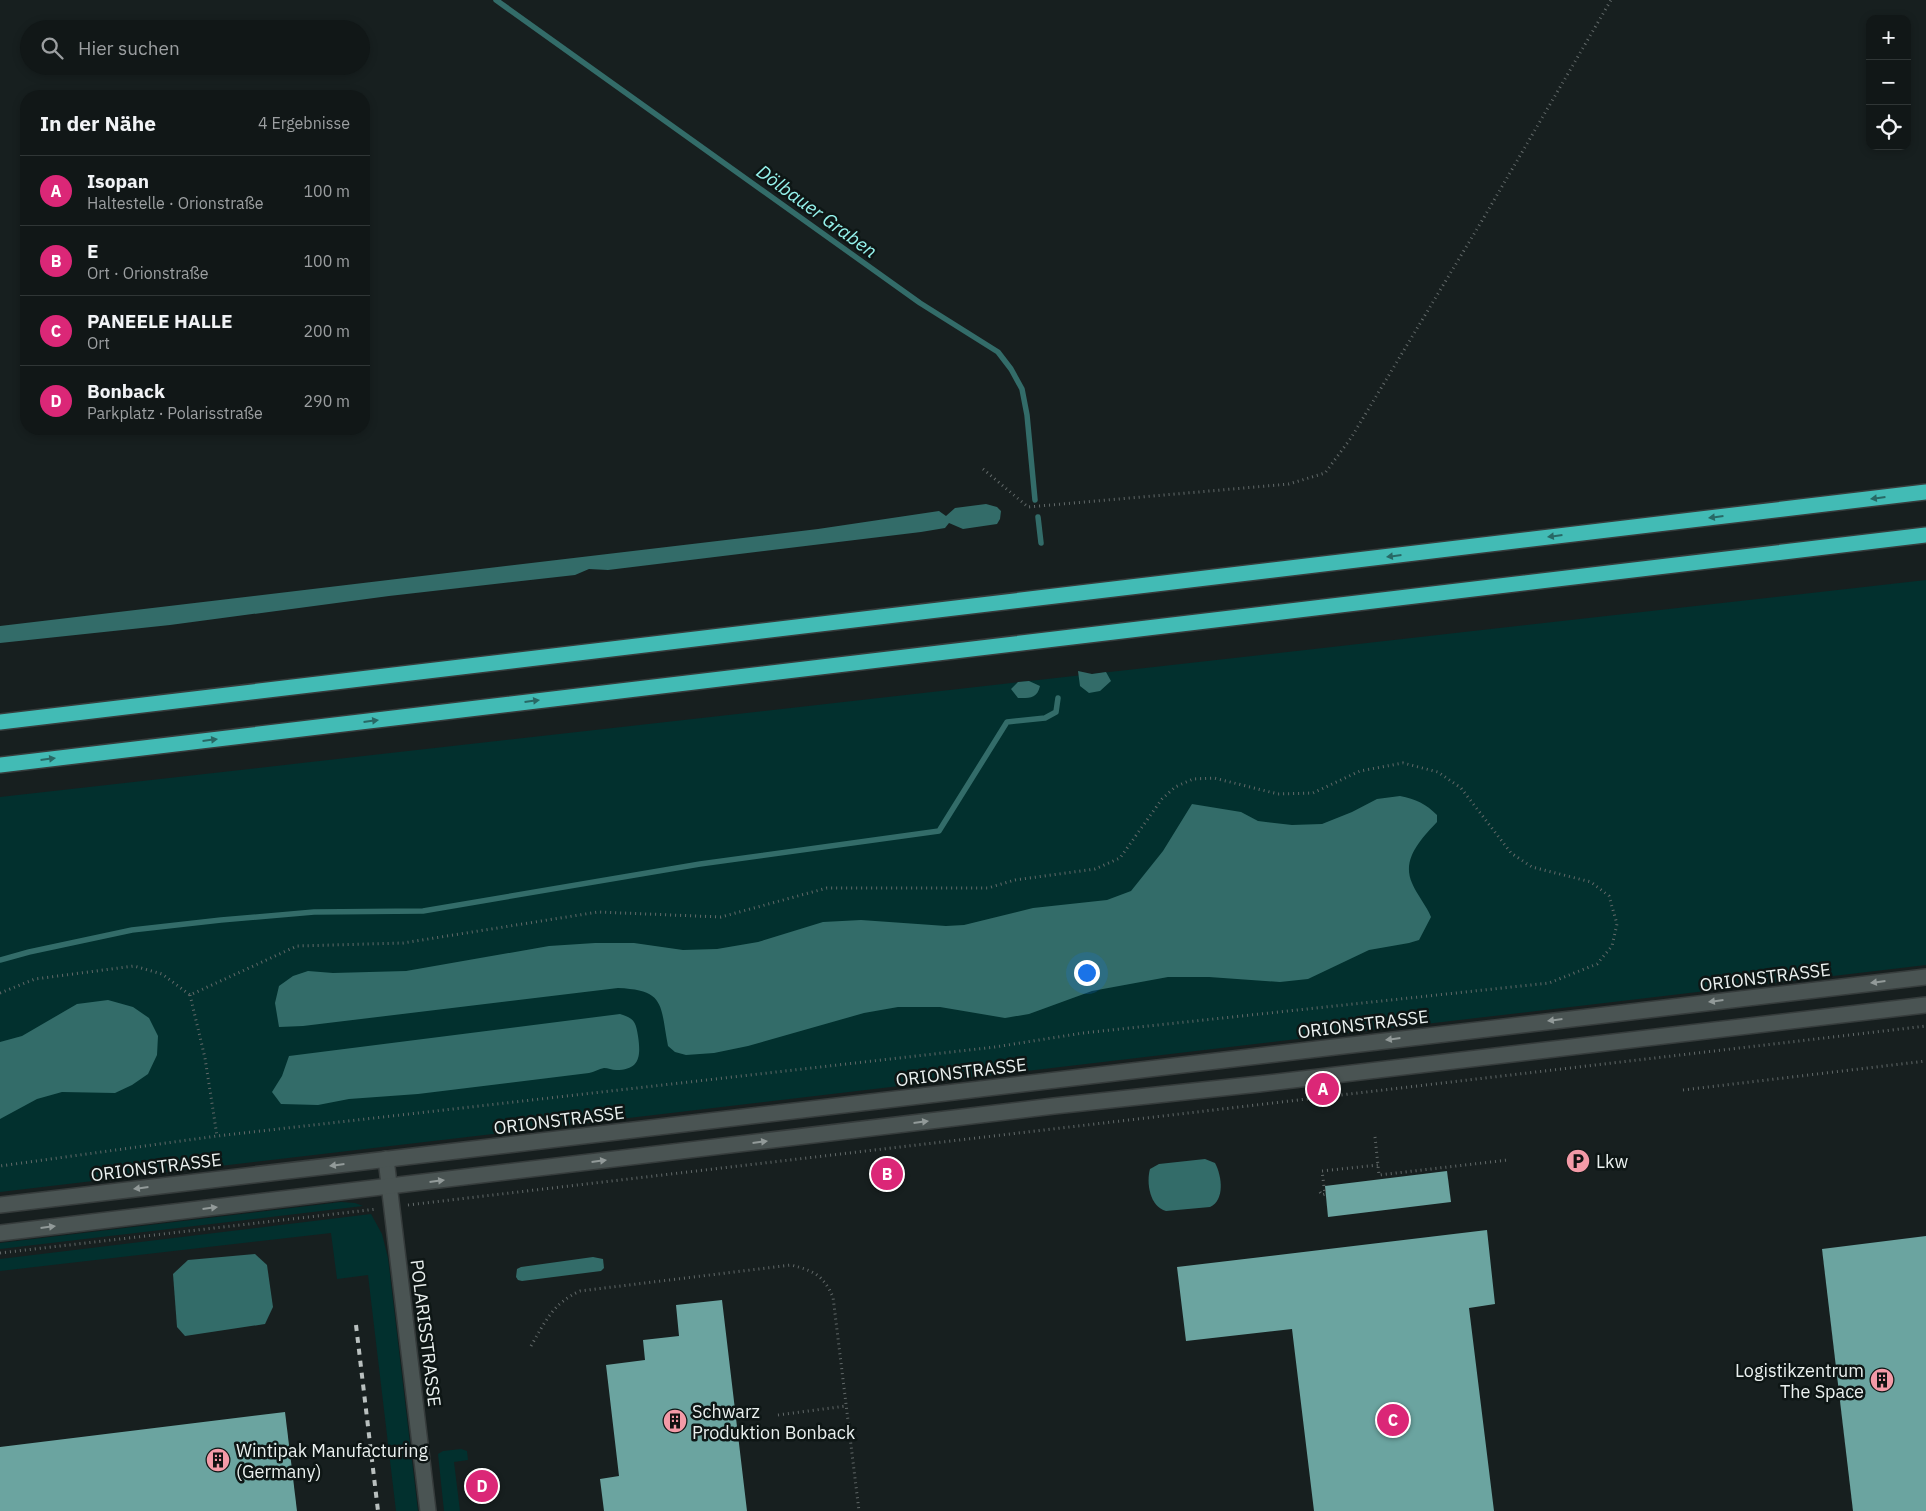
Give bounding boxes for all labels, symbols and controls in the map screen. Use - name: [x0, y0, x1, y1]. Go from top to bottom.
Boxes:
- map controls: [1866, 15, 1911, 150]
- button: +: [1866, 15, 1911, 60]
- search box: [20, 20, 370, 75]
- icon: search: [38, 34, 66, 62]
- text: Hier suchen: [78, 36, 180, 60]
- button: −: [1866, 60, 1911, 105]
- button: locate: [1866, 105, 1911, 150]
- text: In der Nähe: [40, 109, 156, 137]
- text: 4 Ergebnisse: [258, 113, 350, 133]
- water label: Dölbauer Graben: [752, 159, 882, 263]
- text: Isopan: [87, 169, 149, 193]
- text: A: [51, 181, 61, 201]
- text: 100 m: [303, 181, 350, 201]
- text: Haltestelle · Orionstraße: [87, 193, 264, 213]
- text: E: [87, 239, 99, 263]
- text: B: [51, 251, 61, 271]
- text: 100 m: [303, 251, 350, 271]
- text: Ort · Orionstraße: [87, 263, 209, 283]
- text: PANEELE HALLE: [87, 309, 232, 333]
- text: C: [51, 321, 61, 341]
- text: 200 m: [303, 321, 350, 341]
- text: Ort: [87, 333, 110, 353]
- text: Bonback: [87, 379, 165, 403]
- text: D: [50, 391, 62, 411]
- text: 290 m: [303, 391, 350, 411]
- text: Parkplatz · Polarisstraße: [87, 403, 263, 423]
- one-way arrow: [1869, 494, 1885, 502]
- one-way arrow: [1708, 513, 1724, 521]
- one-way arrow: [1547, 532, 1563, 540]
- one-way arrow: [1385, 552, 1401, 560]
- one-way arrow: [525, 697, 541, 705]
- one-way arrow: [363, 717, 379, 725]
- one-way arrow: [202, 736, 218, 744]
- one-way arrow: [41, 755, 57, 763]
- street label: ORIONSTRASSE: [1698, 958, 1832, 996]
- your location: [1074, 960, 1100, 986]
- one-way arrow: [1869, 978, 1885, 986]
- one-way arrow: [1708, 997, 1724, 1005]
- street label: ORIONSTRASSE: [1296, 1005, 1430, 1043]
- one-way arrow: [1546, 1016, 1562, 1024]
- one-way arrow: [1385, 1035, 1401, 1043]
- street label: ORIONSTRASSE: [894, 1053, 1028, 1091]
- pin: A: [1307, 1070, 1339, 1108]
- street label: ORIONSTRASSE: [492, 1101, 626, 1139]
- one-way arrow: [914, 1118, 930, 1126]
- one-way arrow: [752, 1137, 768, 1145]
- street label: ORIONSTRASSE: [89, 1148, 223, 1186]
- parking icon: Lkw: [1565, 1148, 1591, 1174]
- place label: Lkw: [1596, 1150, 1629, 1173]
- pin: B: [871, 1155, 903, 1193]
- one-way arrow: [591, 1157, 607, 1165]
- one-way arrow: [329, 1161, 345, 1169]
- one-way arrow: [430, 1177, 446, 1185]
- one-way arrow: [133, 1184, 149, 1192]
- one-way arrow: [202, 1204, 218, 1212]
- one-way arrow: [41, 1223, 57, 1231]
- street label: POLARISSTRASSE: [406, 1258, 446, 1408]
- place label: Logistikzentrum The Space: [1735, 1359, 1864, 1403]
- building icon: Logistikzentrum The Space: [1869, 1367, 1895, 1393]
- place label: Schwarz Produktion Bonback: [692, 1400, 856, 1444]
- pin: C: [1377, 1401, 1409, 1439]
- building icon: Schwarz Produktion Bonback: [662, 1408, 688, 1434]
- place label: Wintipak Manufacturing (Germany): [236, 1439, 428, 1483]
- building icon: Wintipak Manufacturing (Germany): [205, 1447, 231, 1473]
- pin: D: [466, 1467, 498, 1505]

